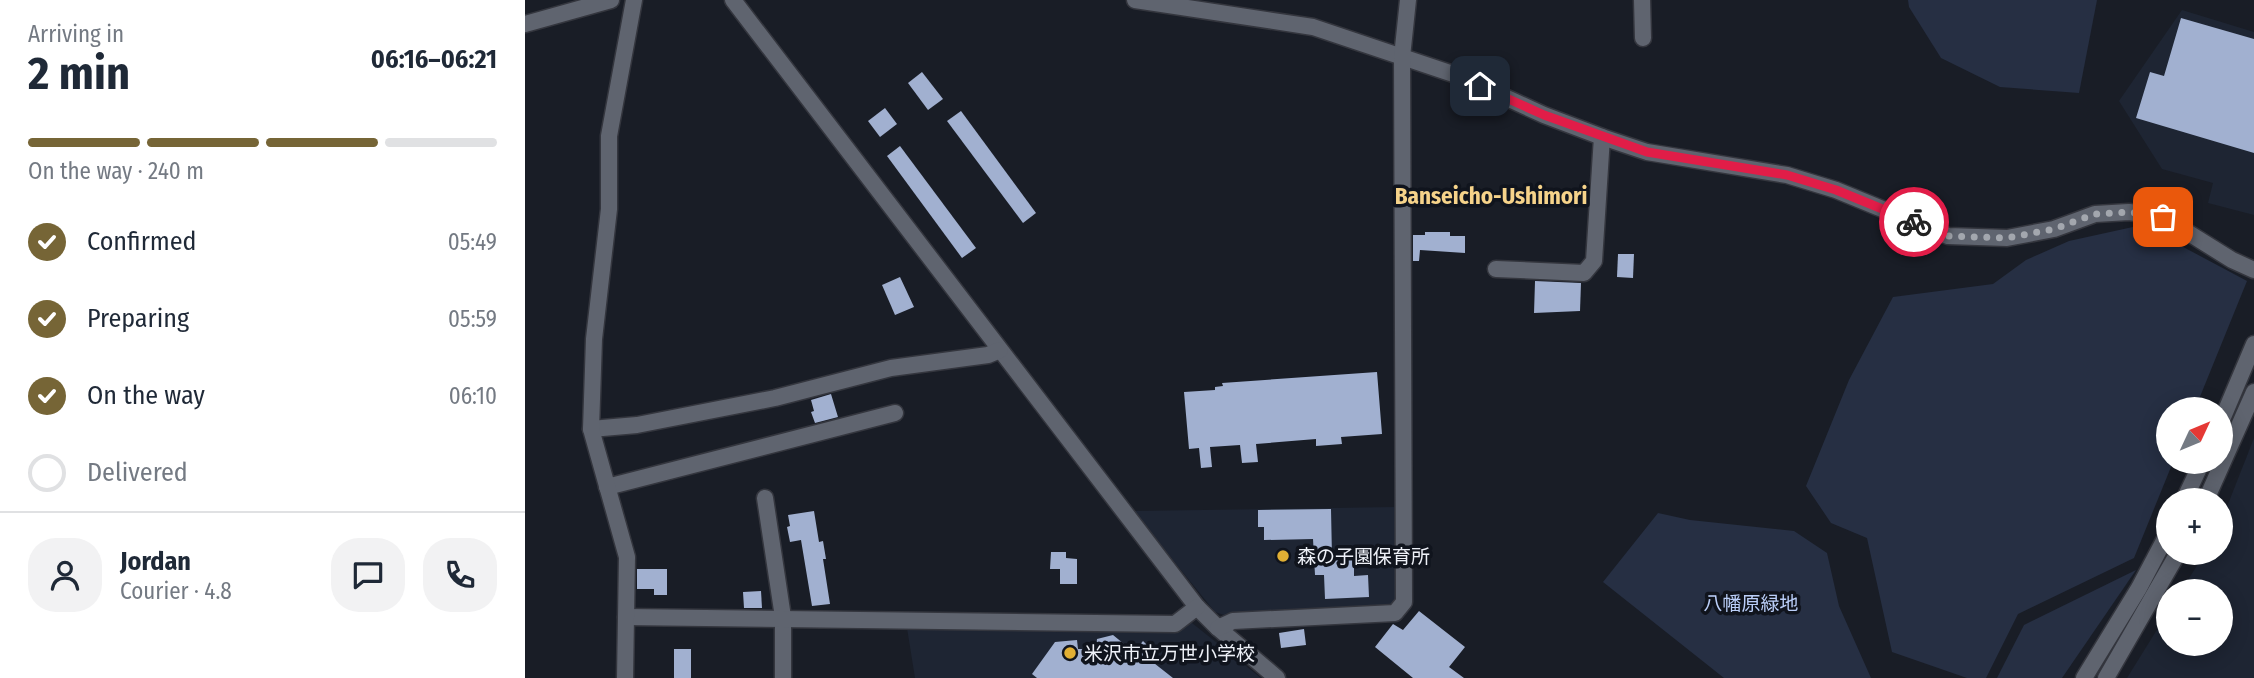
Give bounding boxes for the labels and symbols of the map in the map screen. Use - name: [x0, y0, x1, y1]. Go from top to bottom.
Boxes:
- pin: [1450, 56, 1510, 116]
- district label: Banseicho-Ushimori: [1395, 182, 1587, 210]
- courier: [1879, 187, 1949, 257]
- pin: [2133, 187, 2193, 247]
- north arrow: [2156, 397, 2233, 474]
- place label: 森の子園保育所: [1297, 545, 1430, 568]
- marker: 森の子園保育所: [1275, 548, 1291, 564]
- park label: 八幡原緑地: [1703, 592, 1799, 615]
- place label: 米沢市立万世小学校: [1084, 642, 1255, 665]
- marker: 米沢市立万世小学校: [1062, 645, 1078, 661]

